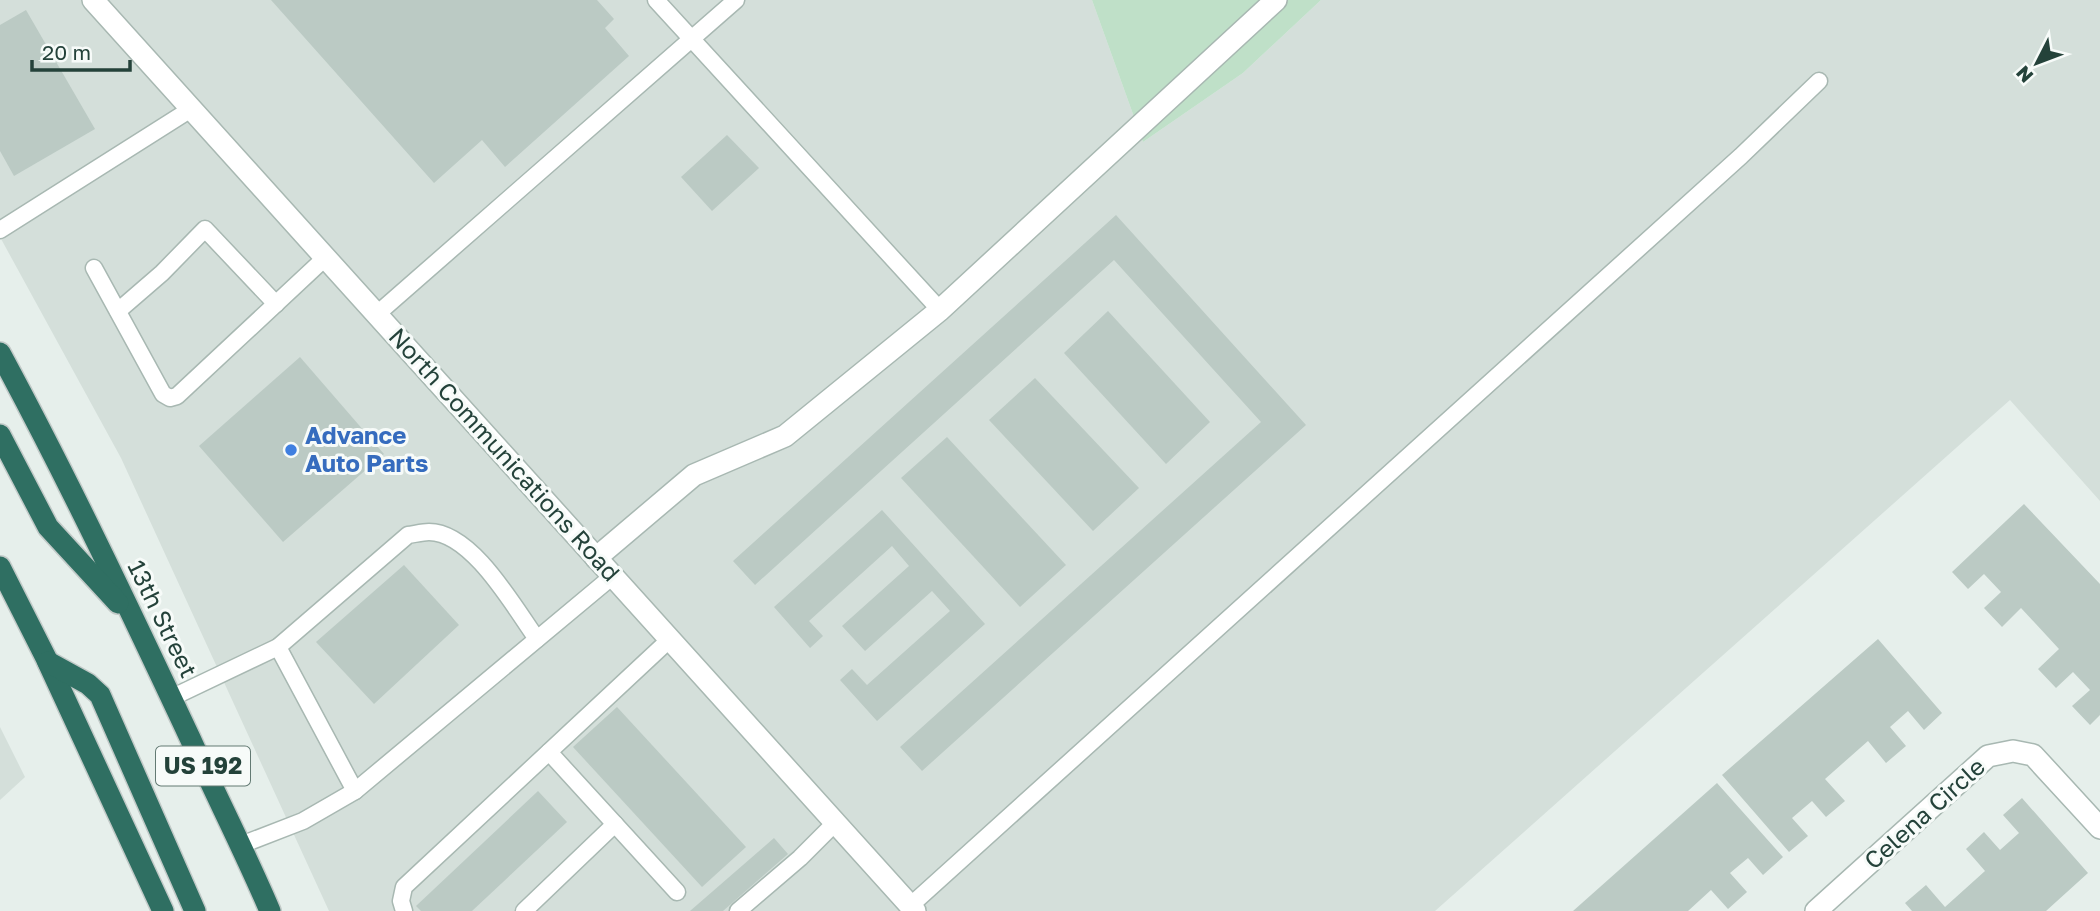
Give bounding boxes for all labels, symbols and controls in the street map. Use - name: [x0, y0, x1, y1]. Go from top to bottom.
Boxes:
- scale bar: [32, 28, 130, 72]
- north arrow: [2002, 28, 2072, 98]
- text: 20 m: [42, 39, 91, 65]
- text: N: [2011, 62, 2037, 88]
- street label: North Communications Road: [384, 321, 627, 587]
- place label: Advance Auto Parts: [305, 420, 428, 477]
- marker: Advance Auto Parts: [283, 442, 299, 458]
- street label: 13th Street: [122, 555, 204, 682]
- road number: US 192: [156, 746, 250, 786]
- street label: Celena Circle: [1858, 751, 1990, 875]

